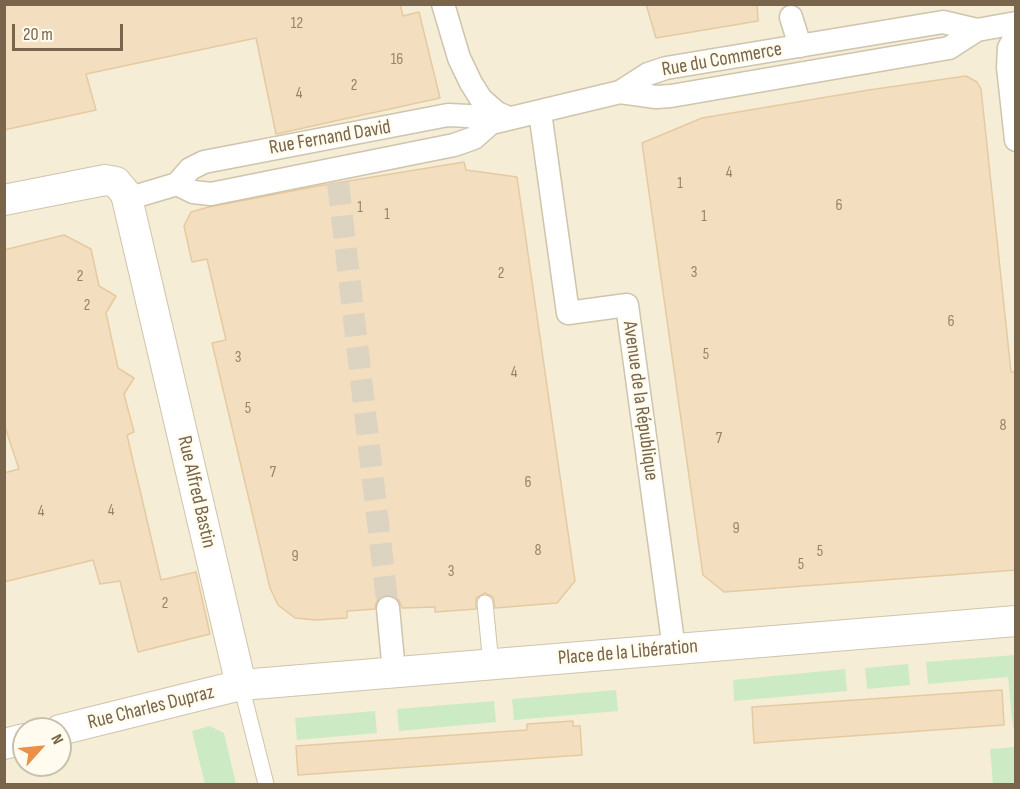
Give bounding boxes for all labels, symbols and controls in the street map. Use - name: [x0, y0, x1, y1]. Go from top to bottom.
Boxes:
- scale bar: [15, 12, 126, 50]
- house number: 12: [291, 14, 303, 34]
- text: 20 m: [23, 24, 53, 45]
- street label: Rue du Commerce: [660, 38, 784, 82]
- house number: 16: [391, 50, 403, 70]
- house number: 2: [351, 76, 357, 96]
- house number: 4: [296, 84, 302, 104]
- street label: Rue Fernand David: [267, 115, 393, 161]
- house number: 4: [726, 163, 732, 183]
- house number: 1: [677, 174, 683, 194]
- house number: 6: [835, 196, 843, 216]
- house number: 1: [357, 198, 363, 218]
- house number: 1: [384, 205, 390, 225]
- house number: 1: [701, 207, 707, 227]
- house number: 3: [691, 263, 697, 283]
- house number: 2: [498, 264, 504, 284]
- house number: 2: [77, 267, 83, 287]
- house number: 2: [84, 296, 90, 316]
- house number: 6: [947, 312, 955, 332]
- street label: Avenue de la République: [617, 320, 663, 482]
- house number: 5: [703, 345, 709, 365]
- house number: 3: [235, 348, 241, 368]
- house number: 4: [511, 363, 517, 383]
- house number: 5: [245, 399, 251, 419]
- house number: 8: [999, 416, 1007, 436]
- house number: 7: [716, 429, 722, 449]
- street label: Rue Alfred Bastin: [171, 434, 221, 550]
- house number: 7: [270, 463, 276, 483]
- house number: 6: [524, 473, 532, 493]
- house number: 4: [108, 501, 114, 521]
- house number: 4: [38, 502, 44, 522]
- house number: 9: [732, 519, 740, 539]
- house number: 8: [534, 541, 542, 561]
- house number: 5: [817, 542, 823, 562]
- house number: 9: [291, 547, 299, 567]
- house number: 5: [798, 555, 804, 575]
- house number: 3: [448, 562, 454, 582]
- house number: 2: [162, 594, 168, 614]
- street label: Place de la Libération: [557, 635, 699, 671]
- street label: Rue Charles Dupraz: [85, 681, 217, 735]
- north arrow: [12, 717, 72, 777]
- text: N: [46, 731, 67, 748]

